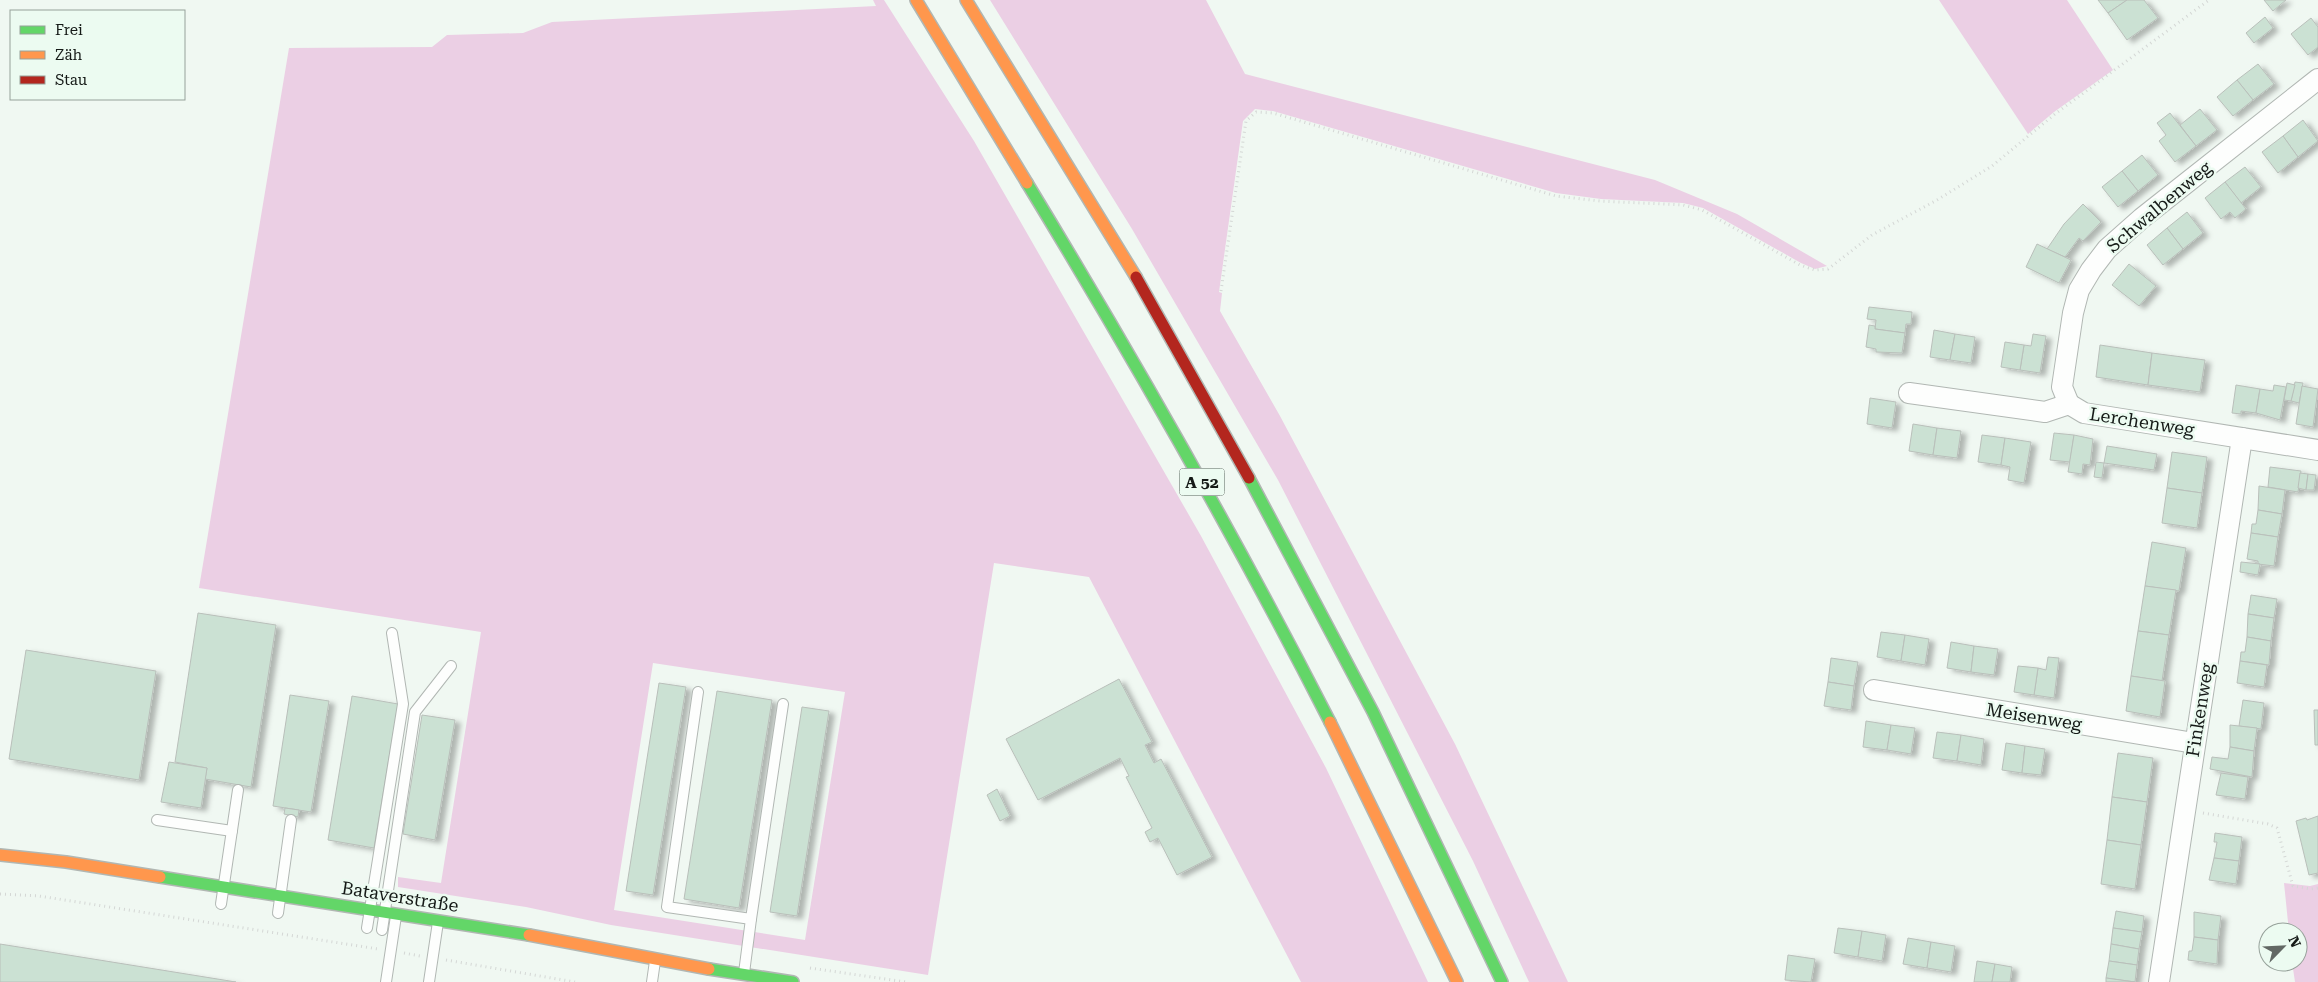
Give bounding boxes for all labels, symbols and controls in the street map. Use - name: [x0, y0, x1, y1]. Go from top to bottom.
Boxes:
- legend: [10, 10, 185, 100]
- text: Frei: [55, 21, 83, 39]
- text: Zäh: [55, 46, 83, 64]
- text: Stau: [55, 71, 88, 89]
- street label: Schwalbenweg: [2102, 156, 2216, 257]
- street label: Lerchenweg: [2088, 403, 2197, 440]
- road number: A 52: [1180, 468, 1224, 496]
- street label: Finkenweg: [2182, 661, 2217, 758]
- street label: Meisenweg: [1985, 699, 2084, 735]
- street label: Bataverstraße: [340, 877, 460, 916]
- north arrow: [2258, 922, 2308, 972]
- text: N: [2285, 934, 2304, 950]

